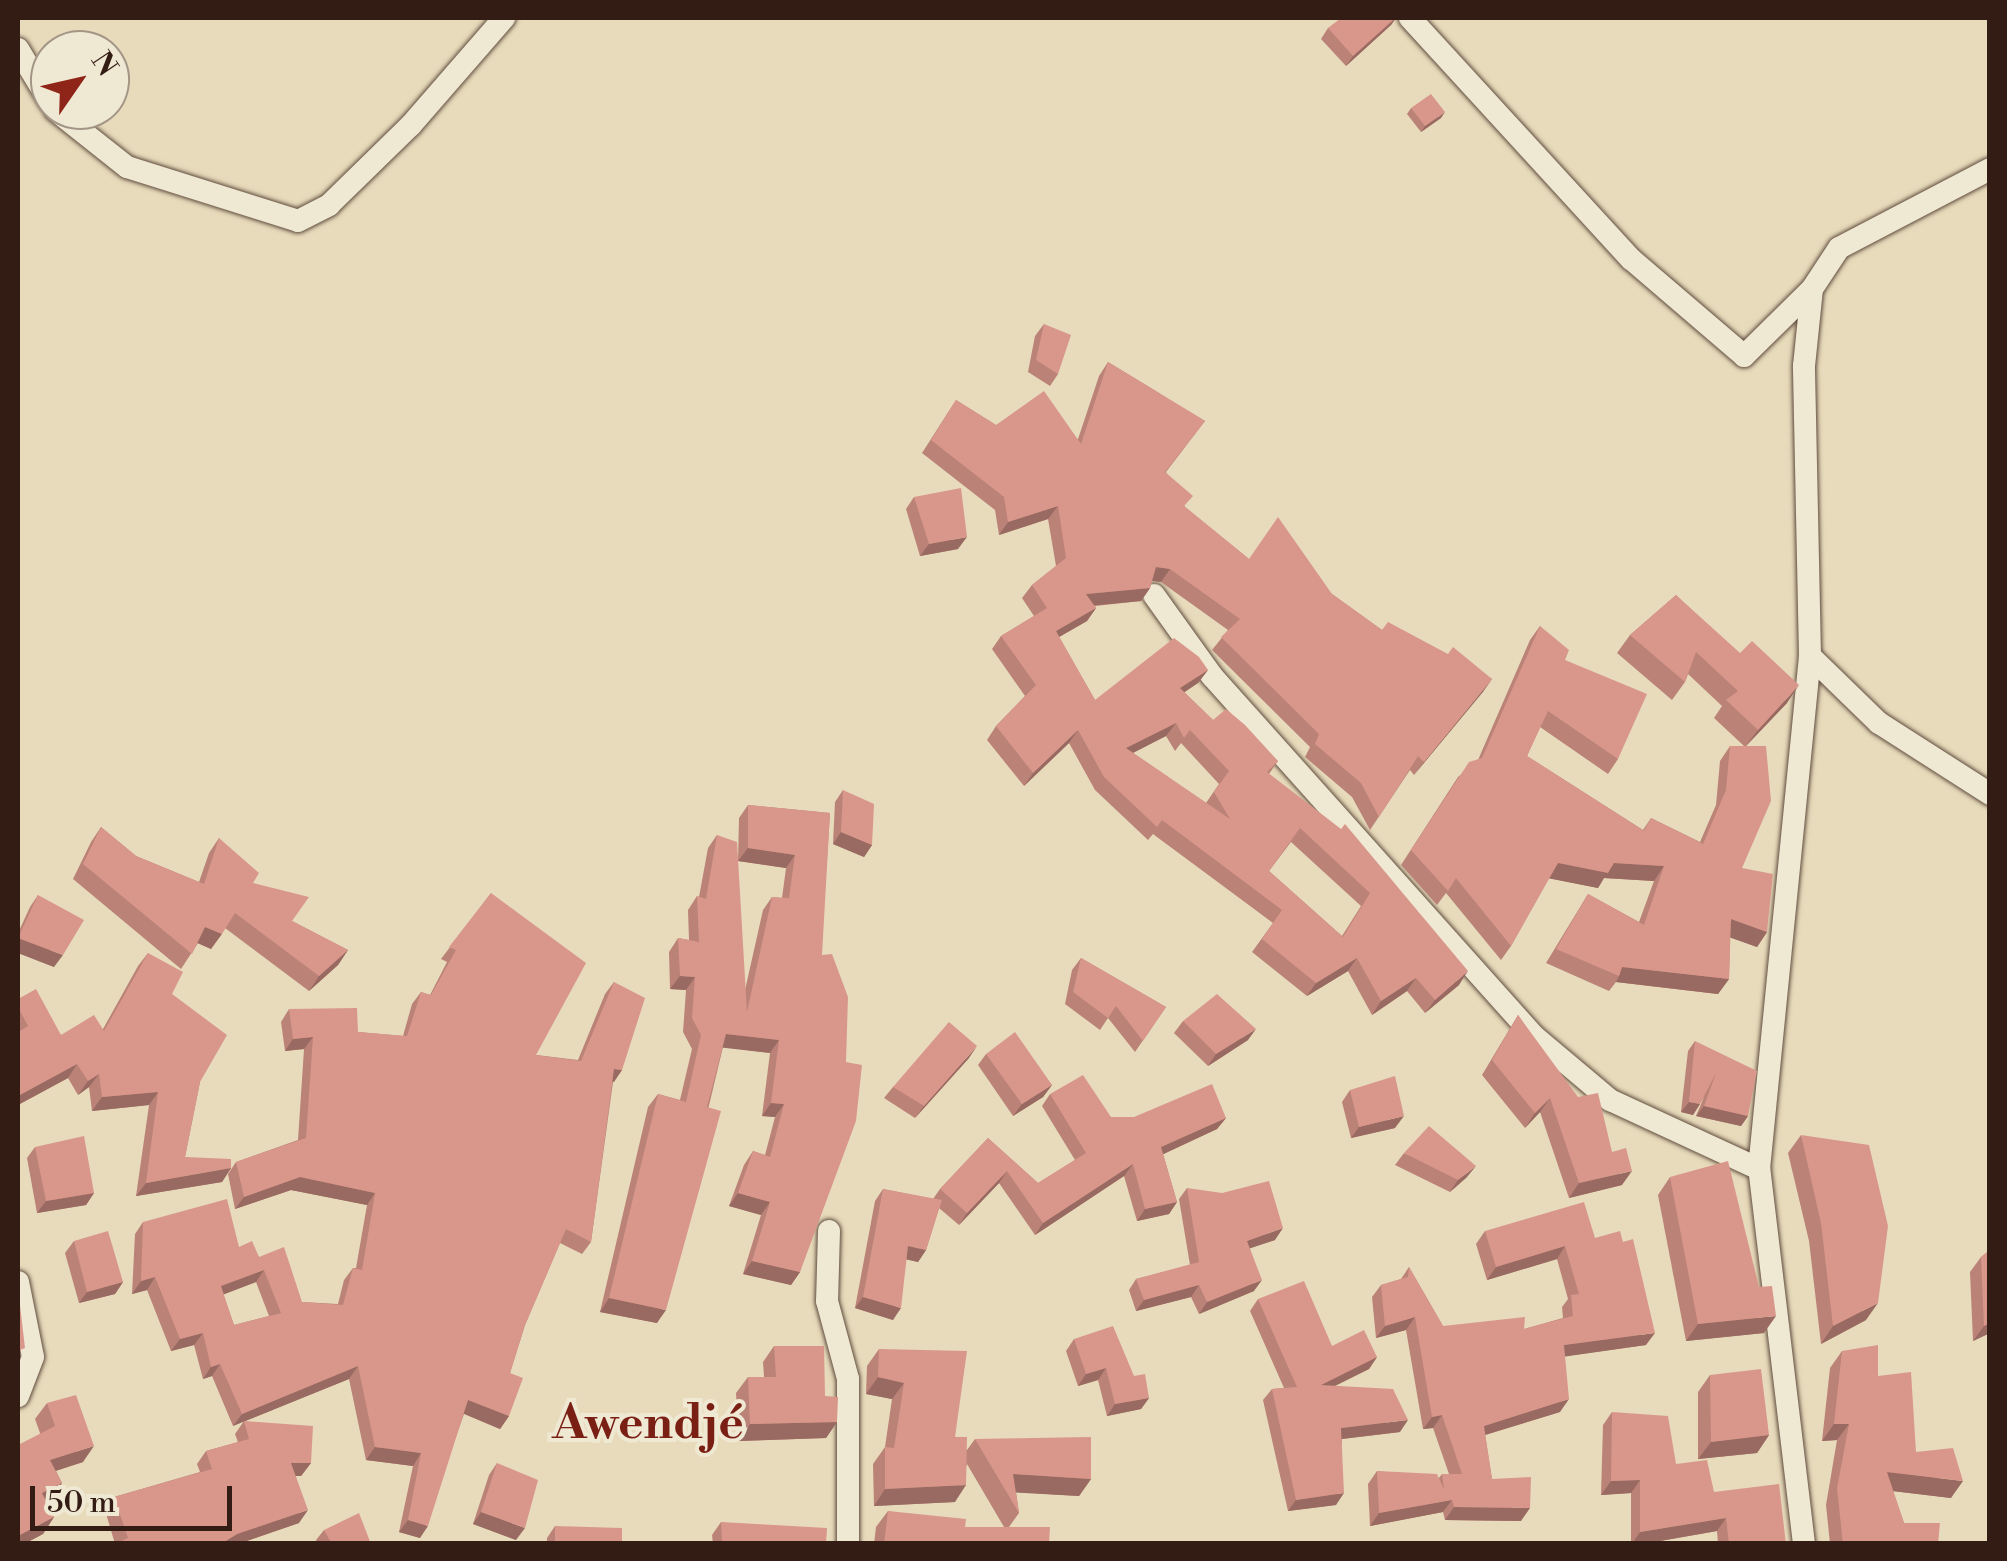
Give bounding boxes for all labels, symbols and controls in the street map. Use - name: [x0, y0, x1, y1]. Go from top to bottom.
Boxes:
- north arrow: [30, 30, 130, 130]
- text: N: [83, 45, 124, 83]
- district label: Awendjé: [552, 1396, 744, 1454]
- scale bar: [35, 1466, 238, 1528]
- text: 50 m: [47, 1484, 116, 1522]

